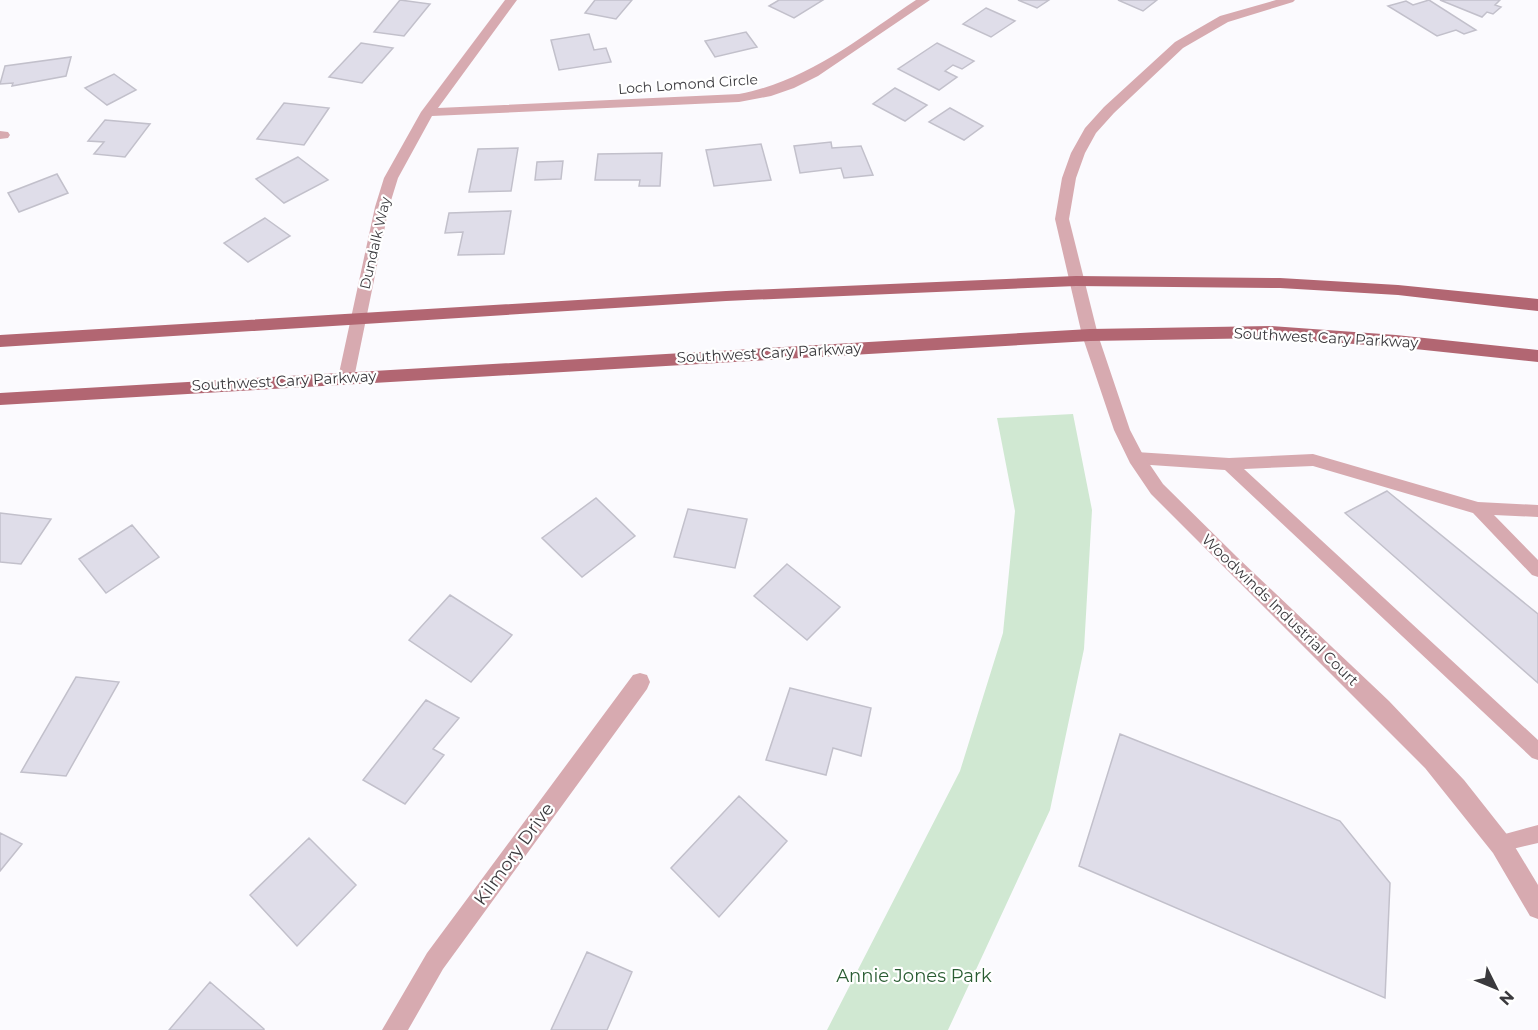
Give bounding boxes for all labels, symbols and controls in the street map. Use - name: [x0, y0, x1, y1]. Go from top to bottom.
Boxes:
- street label: Loch Lomond Circle: [617, 70, 759, 98]
- street label: Dundalk Way: [356, 195, 394, 291]
- street label: Southwest Cary Parkway: [1233, 323, 1420, 352]
- street label: Southwest Cary Parkway: [676, 338, 863, 367]
- street label: Southwest Cary Parkway: [191, 366, 378, 395]
- street label: Woodwinds Industrial Court: [1198, 530, 1363, 690]
- street label: Kilmory Drive: [469, 798, 559, 910]
- north arrow: [1466, 958, 1526, 1018]
- park label: Annie Jones Park: [836, 965, 992, 987]
- text: N: [1495, 987, 1518, 1009]

